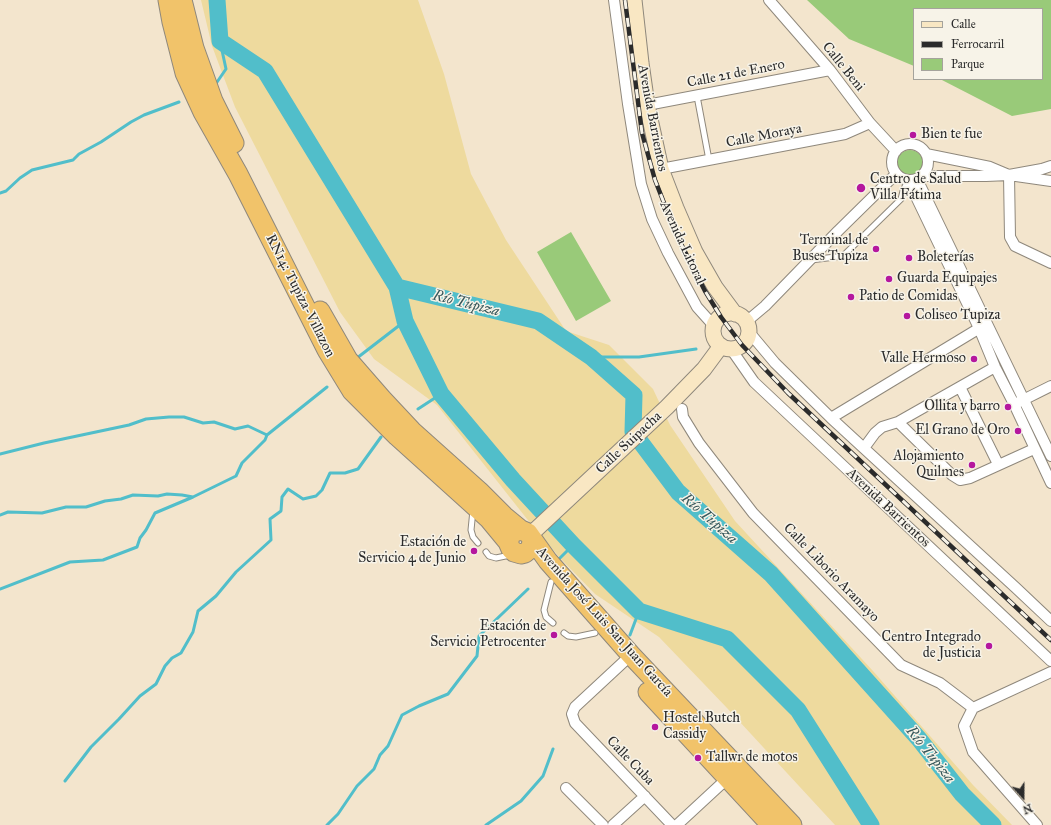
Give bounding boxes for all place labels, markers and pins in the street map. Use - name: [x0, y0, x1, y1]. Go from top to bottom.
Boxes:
- place label: Bien te fue: [921, 127, 982, 143]
- marker: Bien te fue: [908, 130, 918, 140]
- place label: Centro de Salud Villa Fátima: [870, 172, 961, 204]
- marker: Centro de Salud Villa Fátima: [855, 182, 867, 194]
- place label: Terminal de Buses Tupiza: [792, 233, 868, 266]
- marker: Terminal de Buses Tupiza: [871, 244, 881, 254]
- place label: Boleterías: [917, 250, 974, 266]
- marker: Boleterías: [904, 253, 914, 263]
- place label: Guarda Equipajes: [897, 271, 997, 287]
- marker: Guarda Equipajes: [884, 274, 894, 284]
- place label: Patio de Comidas: [859, 289, 958, 305]
- marker: Patio de Comidas: [846, 292, 856, 302]
- place label: Coliseo Tupiza: [915, 308, 1000, 324]
- marker: Coliseo Tupiza: [902, 311, 912, 321]
- place label: Valle Hermoso: [881, 351, 966, 367]
- marker: Valle Hermoso: [969, 354, 979, 364]
- place label: Ollita y barro: [924, 399, 1000, 415]
- marker: Ollita y barro: [1003, 402, 1013, 412]
- place label: El Grano de Oro: [915, 423, 1010, 439]
- marker: El Grano de Oro: [1013, 426, 1023, 436]
- place label: Alojamiento Quilmes: [893, 449, 964, 482]
- marker: Alojamiento Quilmes: [967, 460, 977, 470]
- place label: Estación de Servicio 4 de Junio: [358, 535, 466, 568]
- marker: Estación de Servicio 4 de Junio: [469, 546, 479, 556]
- place label: Estación de Servicio Petrocenter: [430, 619, 546, 652]
- marker: Estación de Servicio Petrocenter: [549, 630, 559, 640]
- place label: Centro Integrado de Justicia: [882, 630, 981, 662]
- marker: Centro Integrado de Justicia: [984, 641, 994, 651]
- place label: Hostel Butch Cassidy: [663, 711, 740, 744]
- marker: Hostel Butch Cassidy: [650, 722, 660, 732]
- place label: Tallwr de motos: [706, 750, 798, 766]
- marker: Tallwr de motos: [693, 753, 703, 763]

